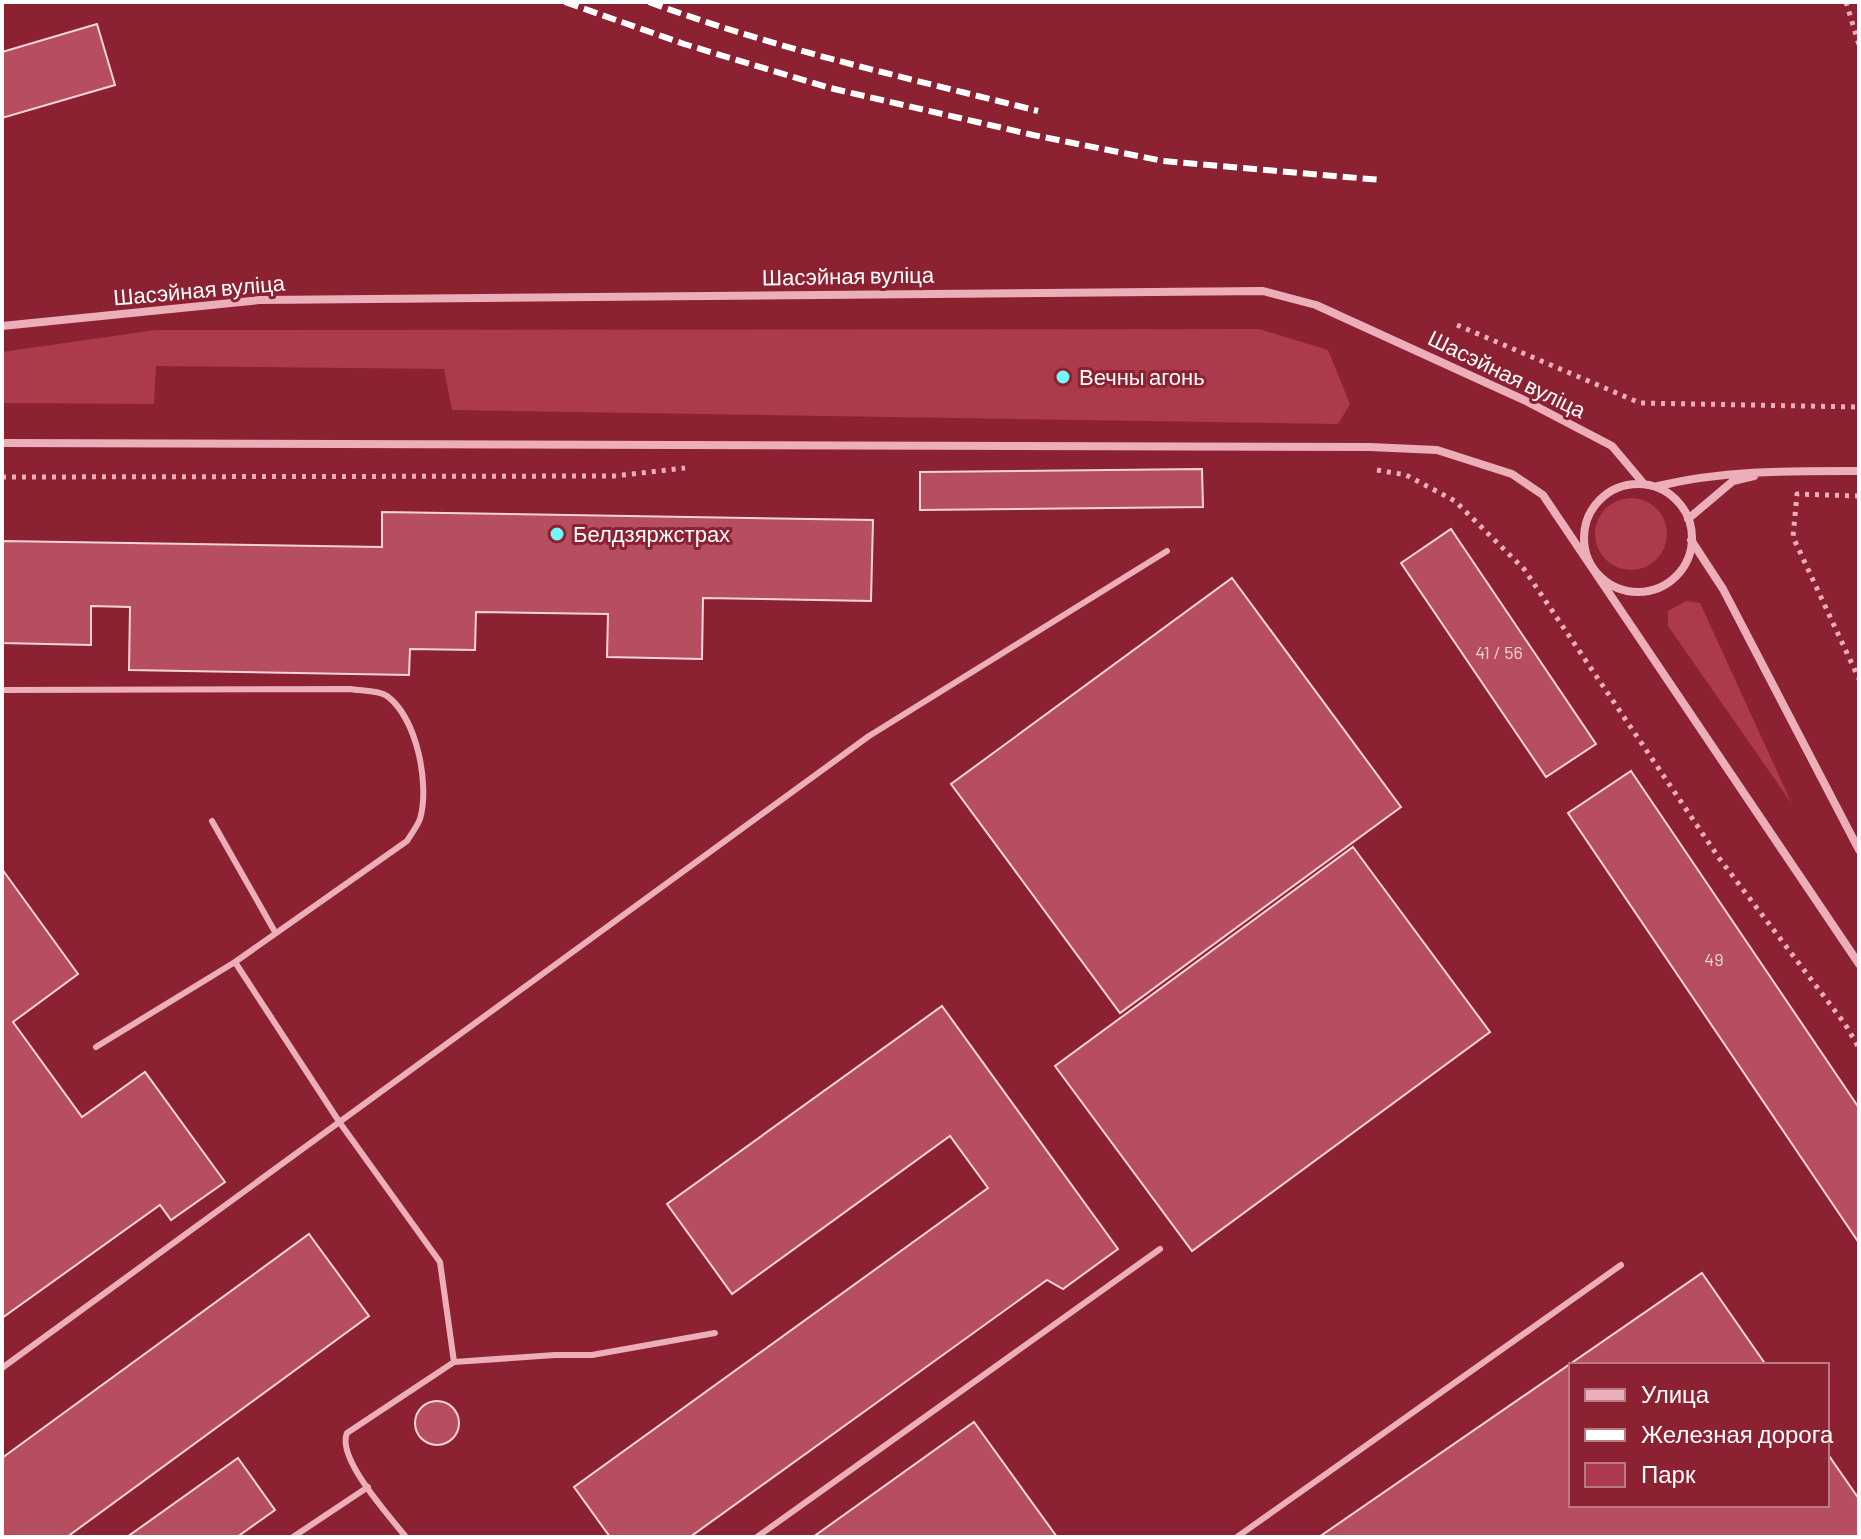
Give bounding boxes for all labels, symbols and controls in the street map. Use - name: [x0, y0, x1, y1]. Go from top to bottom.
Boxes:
- street label: Шасэйная вуліца: [762, 260, 935, 291]
- street label: Шасэйная вуліца: [112, 268, 287, 310]
- street label: Шасэйная вуліца: [1424, 324, 1591, 424]
- place label: Вечны агонь: [1079, 363, 1205, 389]
- marker: Вечны агонь: [1054, 368, 1072, 386]
- place label: Белдзяржстрах: [573, 520, 730, 547]
- marker: Белдзяржстрах: [548, 525, 566, 543]
- house number: 41 / 56: [1475, 641, 1523, 663]
- house number: 49: [1704, 948, 1724, 970]
- legend: [1569, 1363, 1829, 1507]
- text: Улица: [1641, 1379, 1710, 1408]
- text: Железная дорога: [1641, 1419, 1834, 1448]
- text: Парк: [1641, 1459, 1696, 1488]

